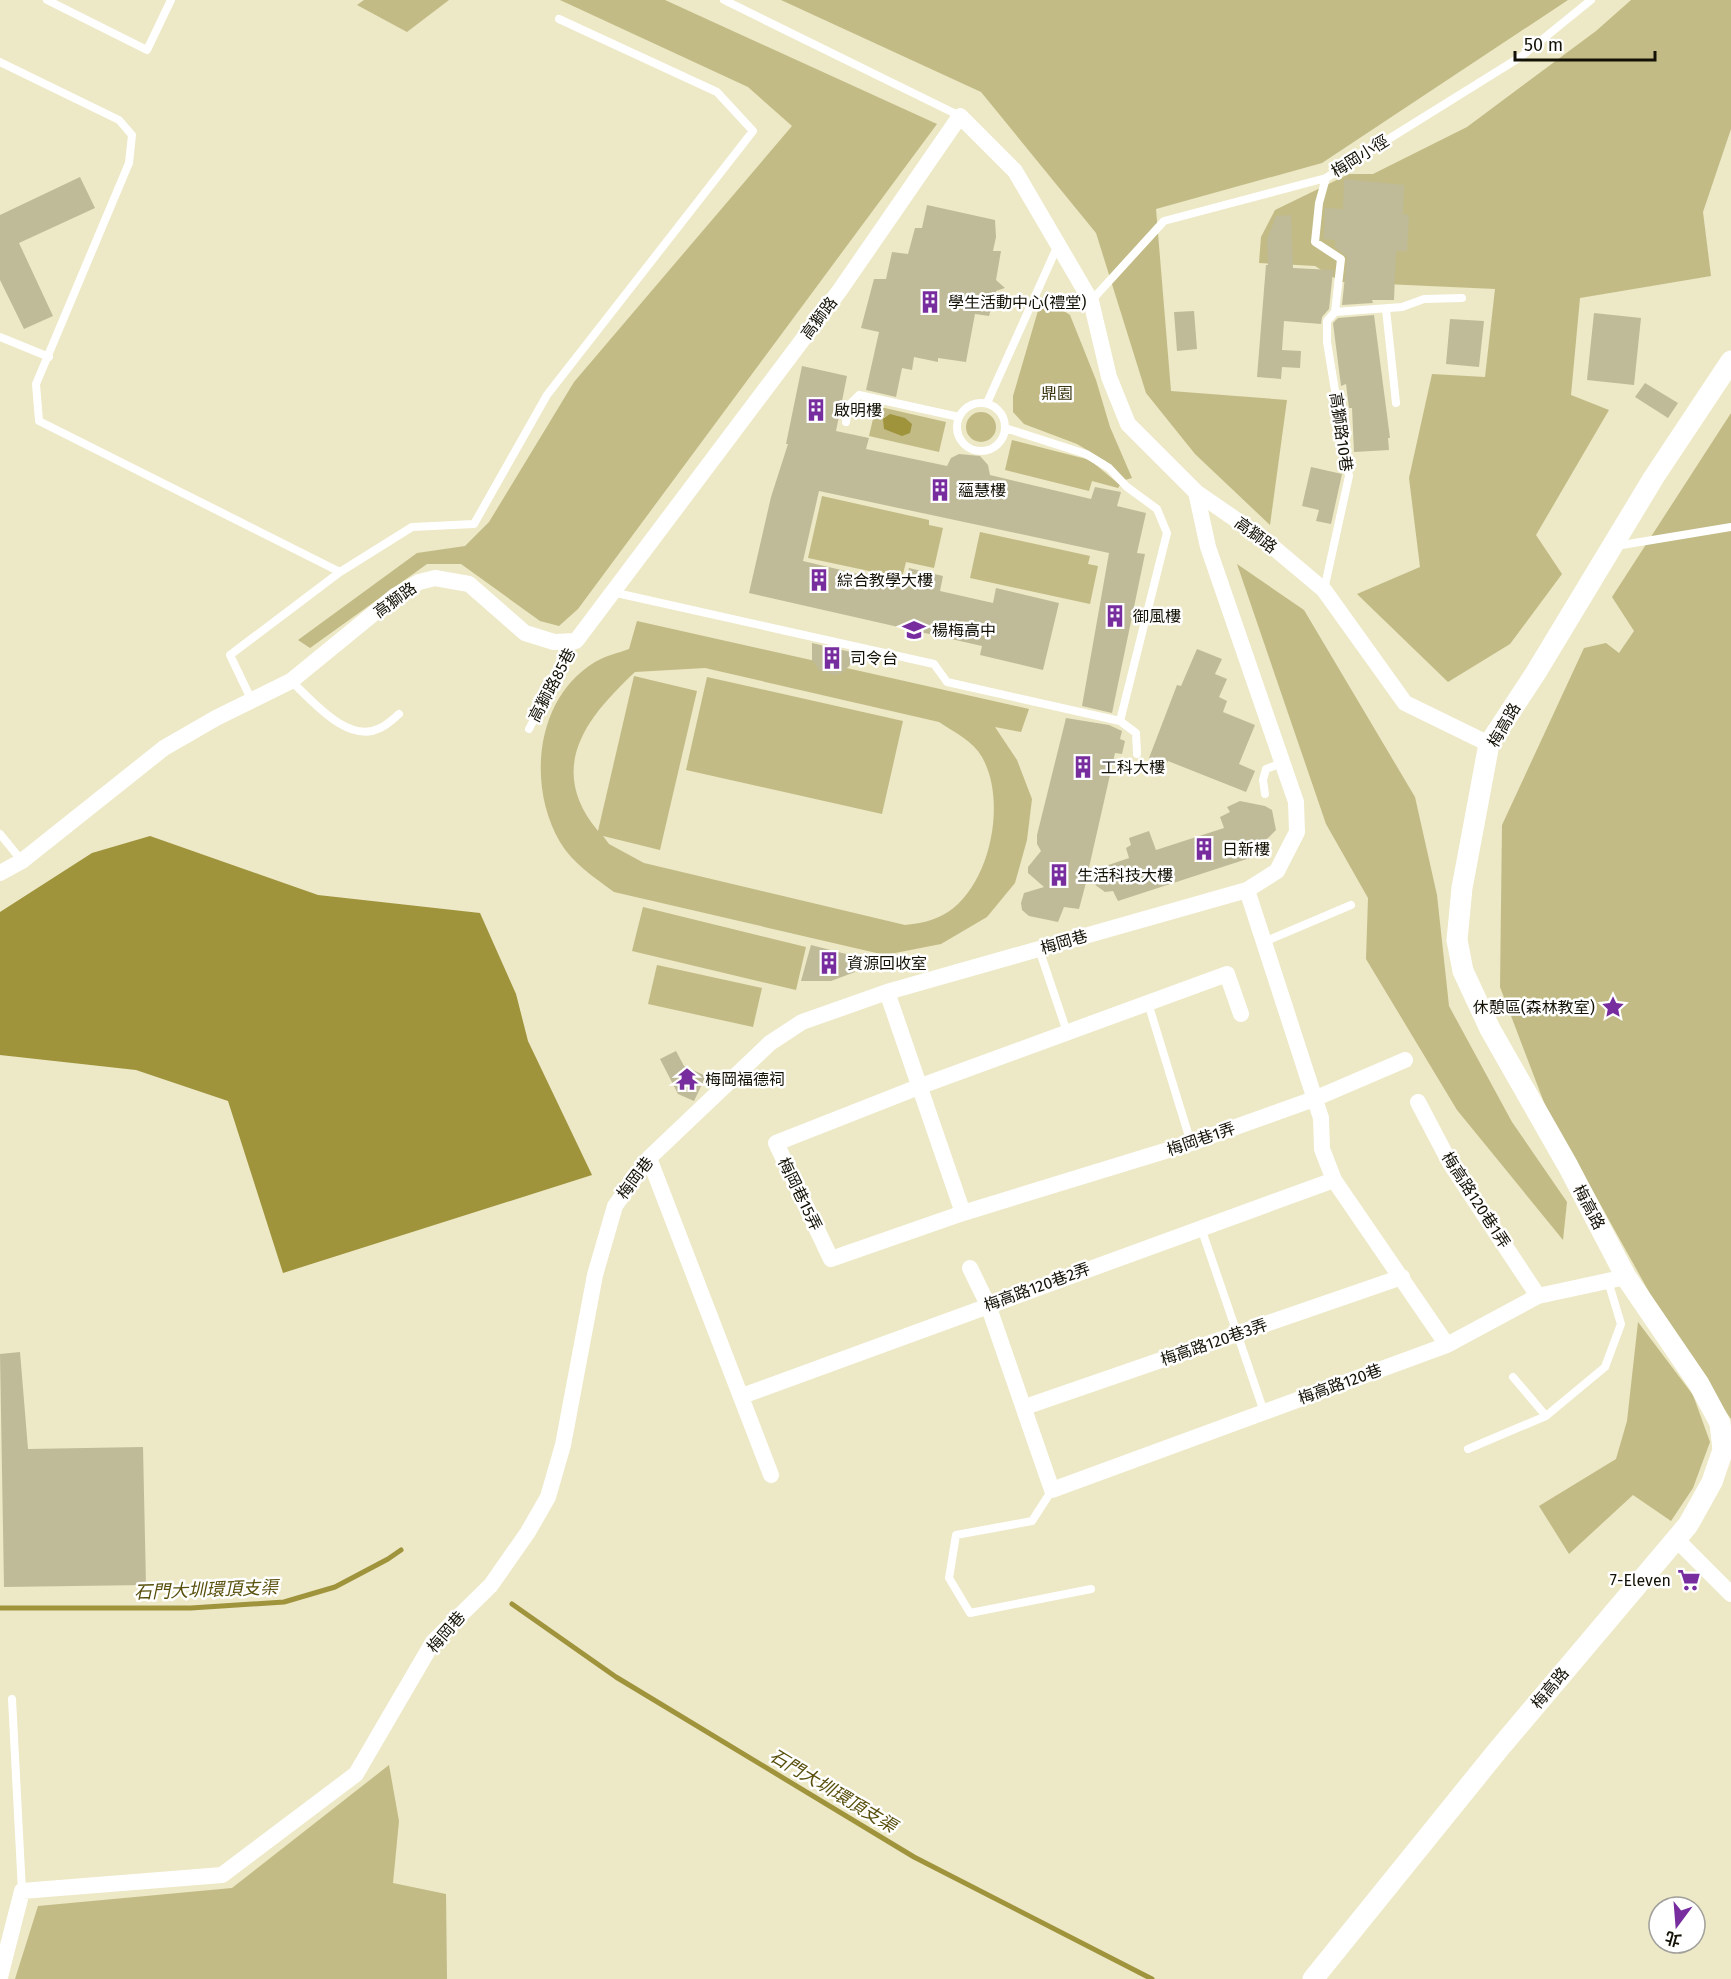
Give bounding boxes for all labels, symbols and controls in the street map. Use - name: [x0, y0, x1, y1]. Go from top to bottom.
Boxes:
- scale bar: [1515, 24, 1654, 62]
- text: 50 m: [1524, 34, 1563, 56]
- street label: 梅岡小徑: [1328, 131, 1392, 181]
- building icon: 學生活動中心(禮堂): [917, 289, 943, 315]
- street label: 高獅路: [797, 293, 841, 343]
- place label: 學生活動中心(禮堂): [948, 293, 1086, 312]
- park label: 鼎園: [1041, 384, 1073, 403]
- street label: 高獅路10巷: [1326, 391, 1356, 473]
- building icon: 啟明樓: [803, 397, 829, 423]
- place label: 啟明樓: [834, 401, 882, 420]
- building icon: 蘊慧樓: [927, 477, 953, 503]
- place label: 蘊慧樓: [958, 481, 1006, 500]
- street label: 高獅路: [1231, 513, 1281, 557]
- building icon: 綜合教學大樓: [806, 567, 832, 593]
- place label: 綜合教學大樓: [837, 571, 933, 590]
- street label: 高獅路: [370, 578, 420, 622]
- building icon: 御風樓: [1102, 603, 1128, 629]
- place label: 御風樓: [1133, 607, 1181, 626]
- school or university icon: 楊梅高中: [901, 617, 927, 643]
- place label: 楊梅高中: [932, 621, 996, 640]
- street label: 高獅路85巷: [525, 645, 579, 725]
- building icon: 司令台: [819, 645, 845, 671]
- place label: 司令台: [850, 649, 898, 668]
- street label: 梅高路: [1484, 699, 1524, 751]
- building icon: 工科大樓: [1070, 754, 1096, 780]
- place label: 工科大樓: [1101, 758, 1165, 777]
- building icon: 日新樓: [1191, 836, 1217, 862]
- place label: 日新樓: [1222, 840, 1270, 859]
- building icon: 生活科技大樓: [1046, 862, 1072, 888]
- place label: 生活科技大樓: [1077, 866, 1173, 885]
- street label: 梅岡巷: [1038, 926, 1090, 958]
- building icon: 資源回收室: [816, 950, 842, 976]
- place label: 資源回收室: [847, 954, 927, 973]
- place icon: 休憩區(森林教室): [1600, 994, 1626, 1020]
- place label: 休憩區(森林教室): [1473, 998, 1595, 1017]
- temple icon: 梅岡福德祠: [674, 1066, 700, 1092]
- place label: 梅岡福德祠: [705, 1070, 785, 1089]
- street label: 梅岡巷1弄: [1164, 1118, 1238, 1160]
- street label: 梅高路120巷1弄: [1438, 1148, 1514, 1252]
- street label: 梅岡巷: [613, 1153, 657, 1203]
- street label: 梅岡巷15弄: [774, 1154, 826, 1234]
- street label: 梅高路: [1569, 1181, 1609, 1233]
- street label: 梅高路120巷2弄: [981, 1259, 1093, 1315]
- street label: 梅高路120巷3弄: [1158, 1315, 1270, 1369]
- street label: 梅高路120巷: [1296, 1360, 1384, 1408]
- supermarket icon: 7-Eleven: [1676, 1567, 1702, 1593]
- place label: 7-Eleven: [1610, 1571, 1671, 1590]
- water label: 石門大圳環頂支渠: [134, 1576, 281, 1604]
- street label: 梅岡巷: [423, 1608, 469, 1656]
- street label: 梅高路: [1527, 1664, 1573, 1712]
- water label: 石門大圳環頂支渠: [766, 1744, 903, 1839]
- north arrow: [1647, 1895, 1707, 1955]
- text: 北: [1663, 1928, 1683, 1950]

